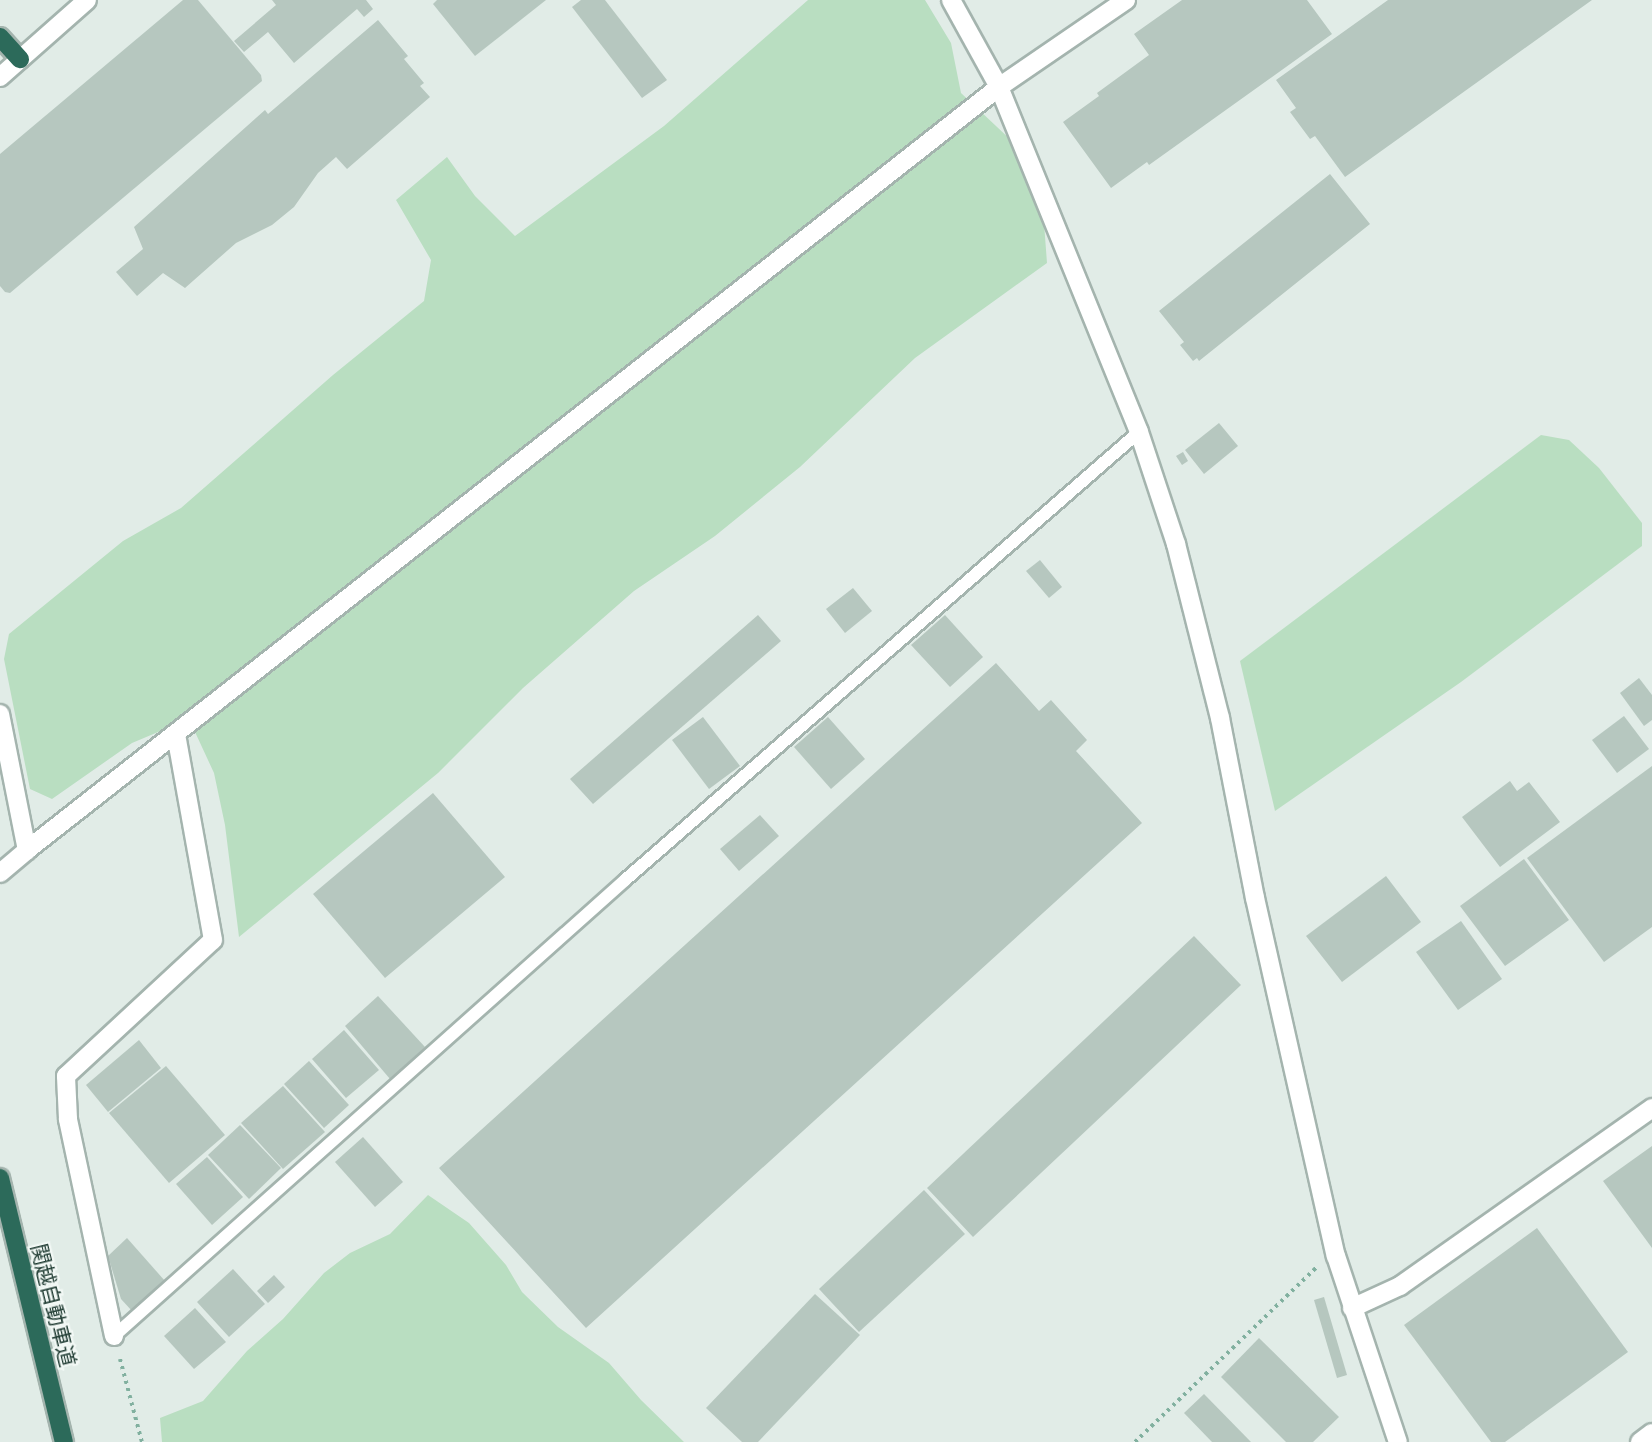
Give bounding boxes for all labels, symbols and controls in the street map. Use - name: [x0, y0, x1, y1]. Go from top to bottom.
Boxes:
- street label: 関越自動車道: [27, 1241, 81, 1369]

